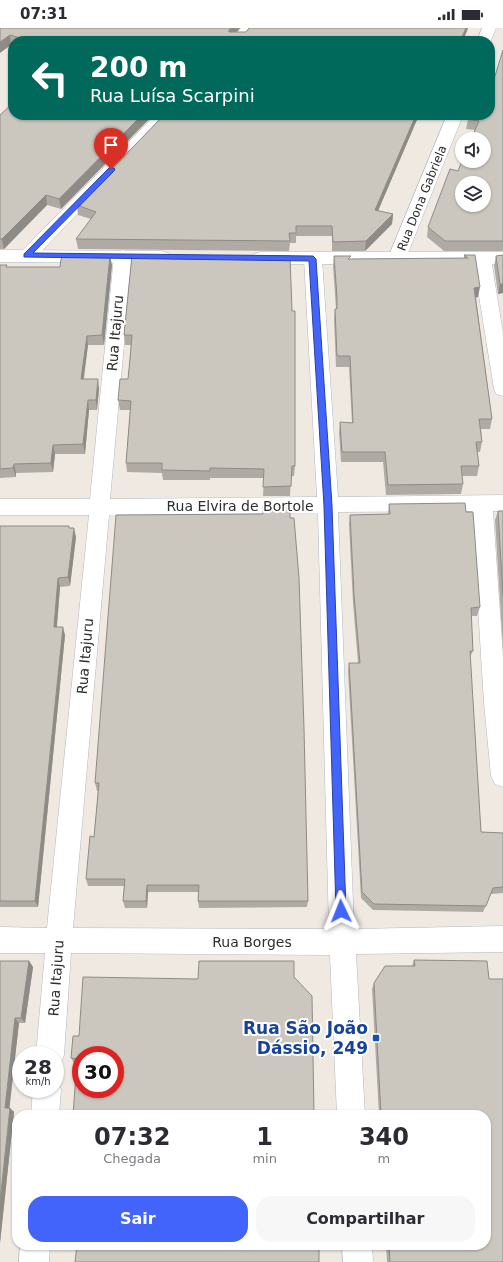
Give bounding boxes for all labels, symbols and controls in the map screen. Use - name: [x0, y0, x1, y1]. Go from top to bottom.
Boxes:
- text: 07:31: [20, 5, 68, 23]
- text: 200 m: [90, 51, 187, 84]
- icon: left: [24, 52, 76, 104]
- text: Rua Luísa Scarpini: [90, 85, 255, 106]
- pin: [94, 128, 128, 169]
- map controls: [455, 132, 491, 212]
- button: sound: [455, 132, 491, 168]
- icon: arrive: [100, 134, 122, 156]
- street label: Rua Dona Gabriela: [394, 143, 450, 253]
- button: layers: [455, 176, 491, 212]
- street label: Rua Itajuru: [104, 294, 126, 372]
- street label: Rua Elvira de Bortole: [166, 498, 314, 514]
- street label: Rua Itajuru: [74, 617, 96, 695]
- position arrow: [320, 890, 362, 932]
- street label: Rua Borges: [212, 934, 292, 950]
- street label: Rua Itajuru: [45, 939, 67, 1017]
- place label: Rua São João Dássio, 249: [243, 1018, 368, 1058]
- marker: Rua São João Dássio, 249: [371, 1033, 381, 1043]
- speed limit sign: 30: [72, 1046, 124, 1098]
- text: 28: [24, 1055, 52, 1079]
- text: km/h: [25, 1076, 51, 1087]
- text: 07:32: [94, 1123, 170, 1151]
- text: 1: [256, 1123, 273, 1151]
- text: 340: [359, 1123, 409, 1151]
- text: Chegada: [103, 1151, 161, 1166]
- text: min: [252, 1151, 277, 1166]
- text: m: [378, 1151, 390, 1166]
- button: Sair: [28, 1196, 248, 1242]
- button: Compartilhar: [256, 1196, 475, 1242]

